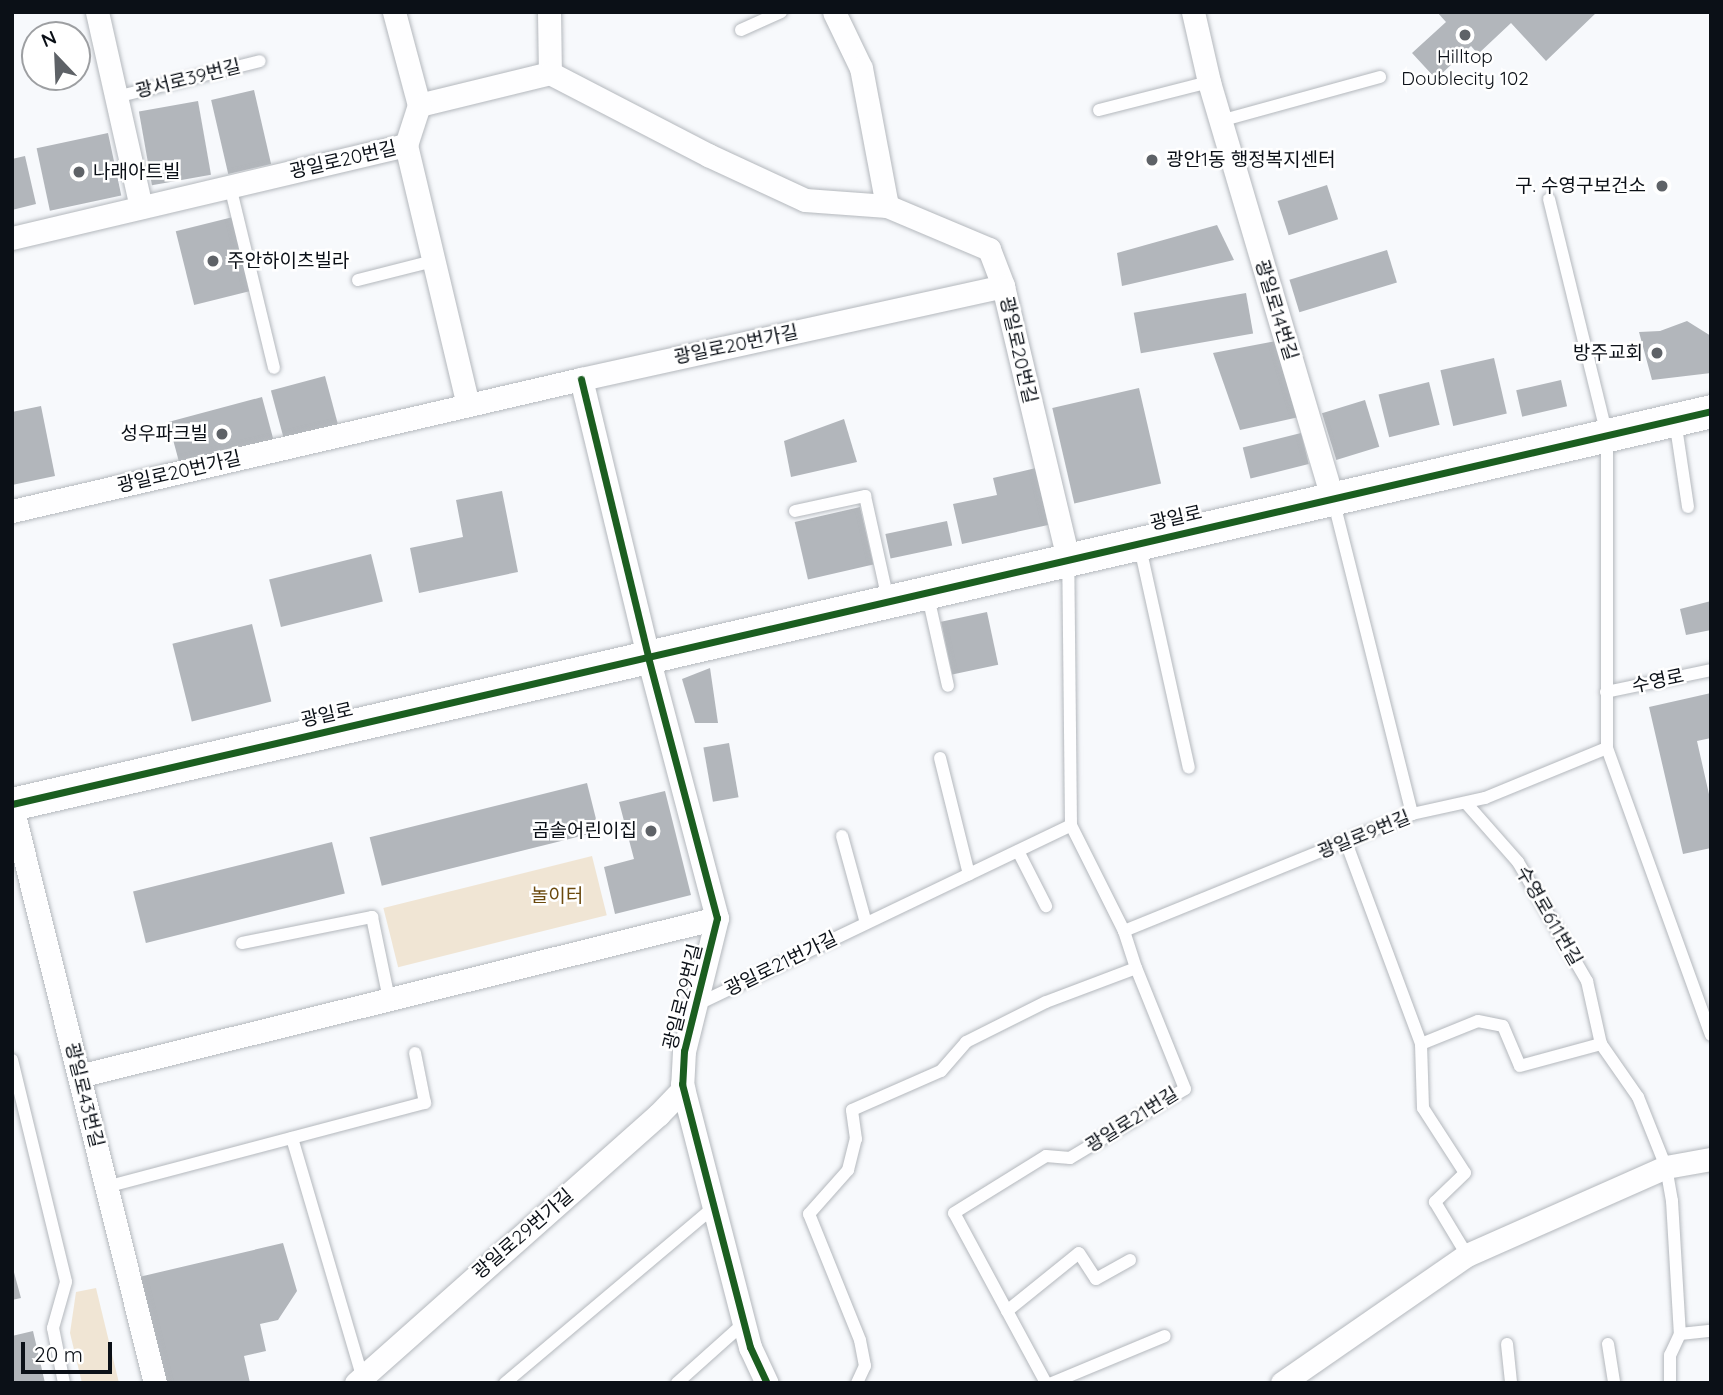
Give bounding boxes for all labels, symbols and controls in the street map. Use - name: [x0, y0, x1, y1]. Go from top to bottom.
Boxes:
- north arrow: [21, 21, 91, 91]
- text: N: [37, 25, 60, 52]
- marker: Hilltop Doublecity 102: [1457, 27, 1473, 43]
- place label: Hilltop Doublecity 102: [1401, 46, 1529, 90]
- street label: 광서로39번길: [133, 55, 243, 103]
- street label: 광일로20번길: [287, 137, 399, 183]
- place label: 광안1동 행정복지센터: [1166, 149, 1336, 171]
- marker: 광안1동 행정복지센터: [1144, 152, 1160, 168]
- place label: 나래아트빌: [93, 161, 180, 183]
- marker: 나래아트빌: [71, 164, 87, 180]
- place label: 구. 수영구보건소: [1515, 175, 1646, 197]
- marker: 구. 수영구보건소: [1652, 176, 1672, 196]
- place label: 주안하이츠빌라: [227, 250, 349, 272]
- marker: 주안하이츠빌라: [205, 253, 221, 269]
- street label: 광일로14번길: [1250, 257, 1302, 363]
- street label: 광일로20번길: [995, 294, 1041, 406]
- street label: 광일로20번가길: [672, 321, 800, 369]
- place label: 방주교회: [1573, 342, 1643, 364]
- marker: 방주교회: [1649, 345, 1665, 361]
- place label: 성우파크빌: [121, 423, 208, 445]
- marker: 성우파크빌: [214, 426, 230, 442]
- street label: 광일로20번가길: [115, 447, 243, 497]
- street label: 광일로: [1148, 501, 1204, 535]
- street label: 수영로: [1630, 664, 1686, 698]
- street label: 광일로: [299, 698, 355, 732]
- street label: 광일로9번길: [1314, 806, 1414, 864]
- place label: 곰솔어린이집: [532, 820, 637, 842]
- marker: 곰솔어린이집: [643, 823, 659, 839]
- street label: 수영로611번길: [1511, 862, 1587, 970]
- park label: 놀이터: [531, 885, 583, 907]
- street label: 광일로21번가길: [721, 927, 841, 1001]
- street label: 광일로29번길: [659, 942, 707, 1052]
- street label: 광일로43번길: [60, 1040, 108, 1150]
- street label: 광일로21번길: [1081, 1083, 1183, 1157]
- street label: 광일로29번가길: [468, 1184, 578, 1284]
- scale bar: [24, 1328, 116, 1372]
- text: 20 m: [34, 1341, 83, 1367]

